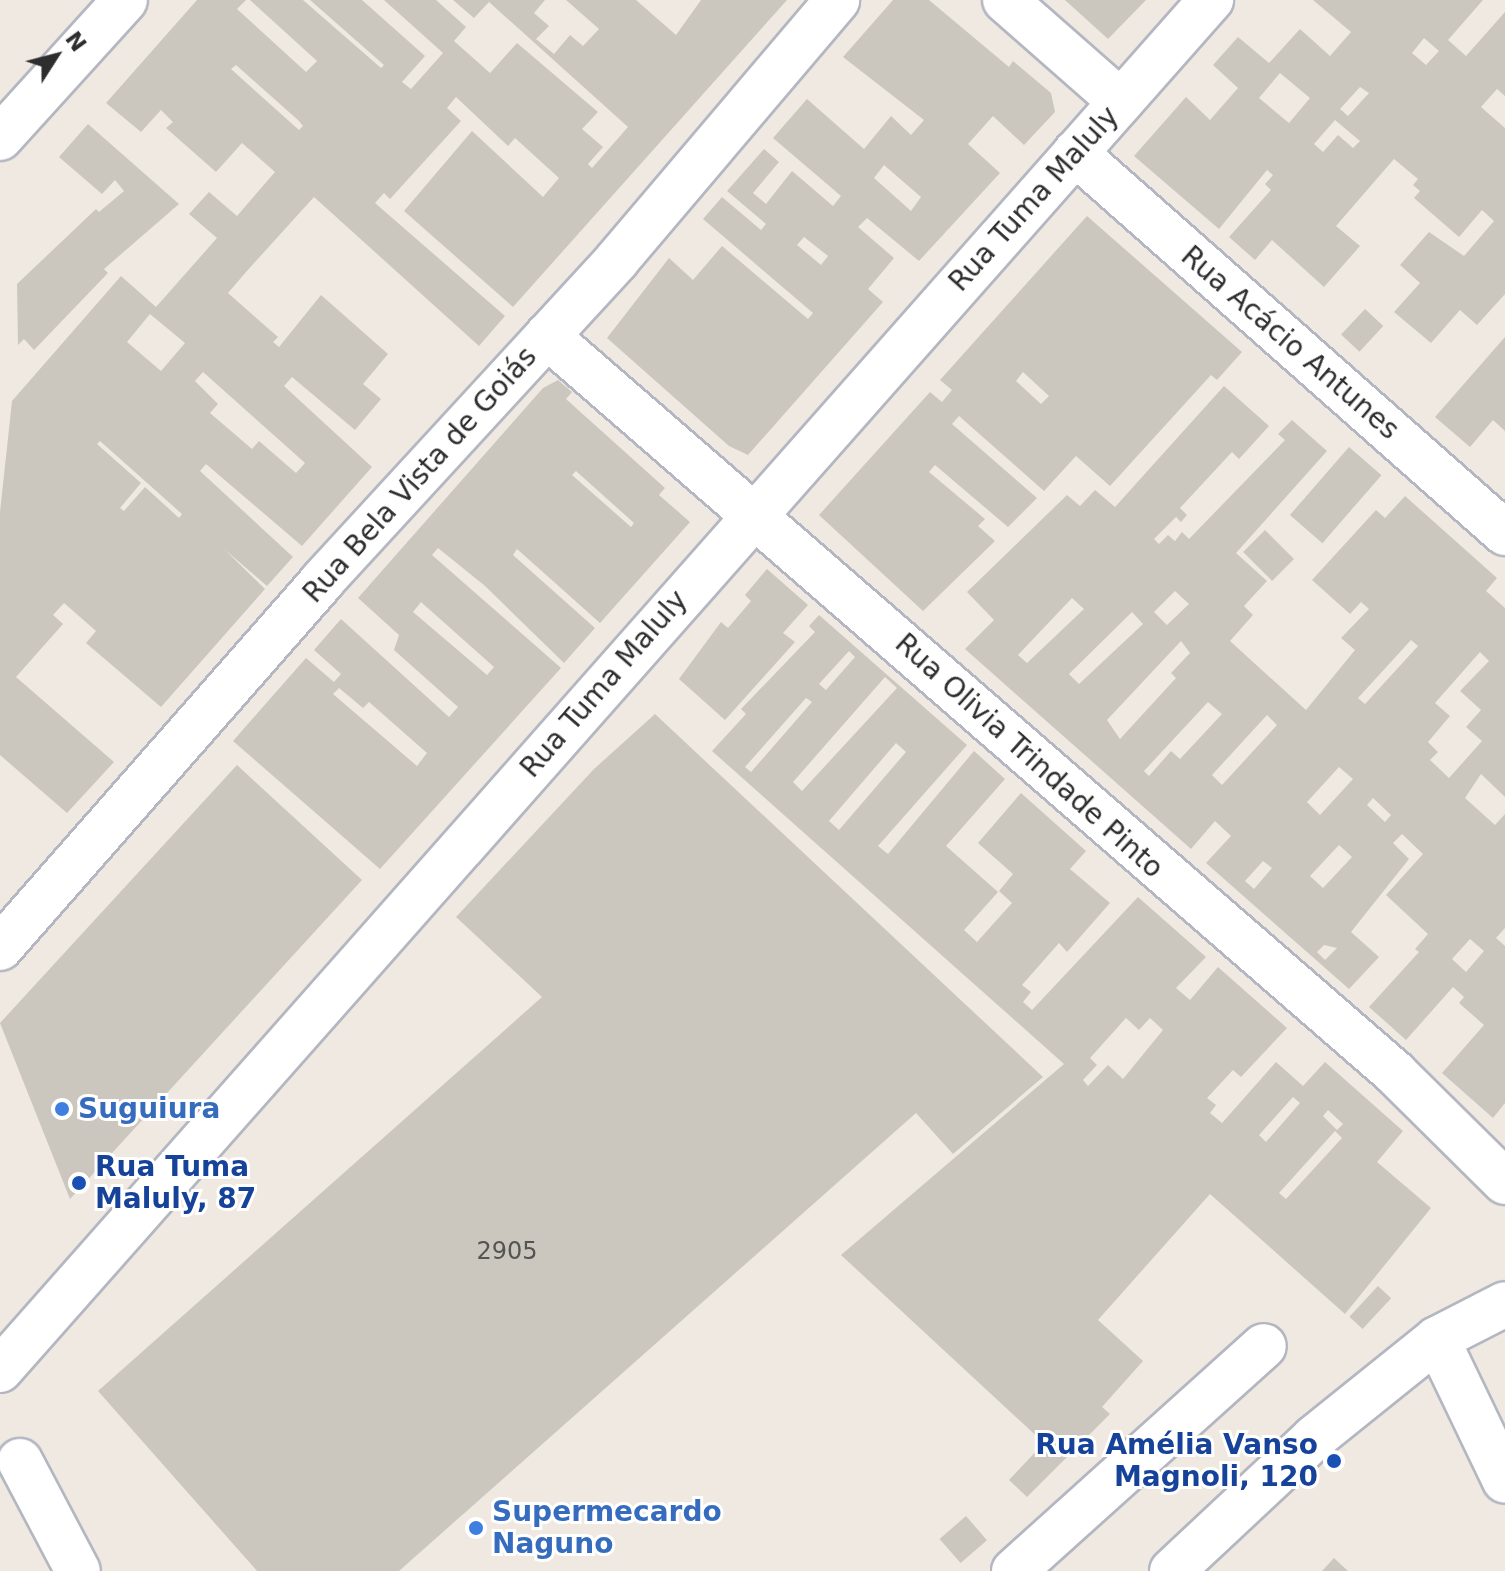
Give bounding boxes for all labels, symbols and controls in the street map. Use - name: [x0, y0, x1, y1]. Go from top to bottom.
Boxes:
- north arrow: [16, 16, 96, 96]
- text: N: [60, 27, 91, 56]
- street label: Rua Tuma Maluly: [942, 100, 1126, 298]
- street label: Rua Acácio Antunes: [1174, 239, 1406, 447]
- street label: Rua Bela Vista de Goiás: [296, 340, 544, 610]
- street label: Rua Tuma Maluly: [514, 583, 694, 785]
- street label: Rua Olivia Trindade Pinto: [888, 627, 1170, 885]
- place label: Suguiura: [78, 1092, 220, 1126]
- marker: Suguiura: [53, 1100, 71, 1118]
- place label: Rua Tuma Maluly, 87: [95, 1150, 256, 1216]
- marker: Rua Tuma Maluly, 87: [70, 1174, 88, 1192]
- house number: 2905: [476, 1238, 538, 1266]
- place label: Rua Amélia Vanso Magnoli, 120: [1035, 1428, 1318, 1494]
- marker: Rua Amélia Vanso Magnoli, 120: [1325, 1452, 1343, 1470]
- place label: Supermecardo Naguno: [492, 1495, 722, 1561]
- marker: Supermecardo Naguno: [467, 1519, 485, 1537]

